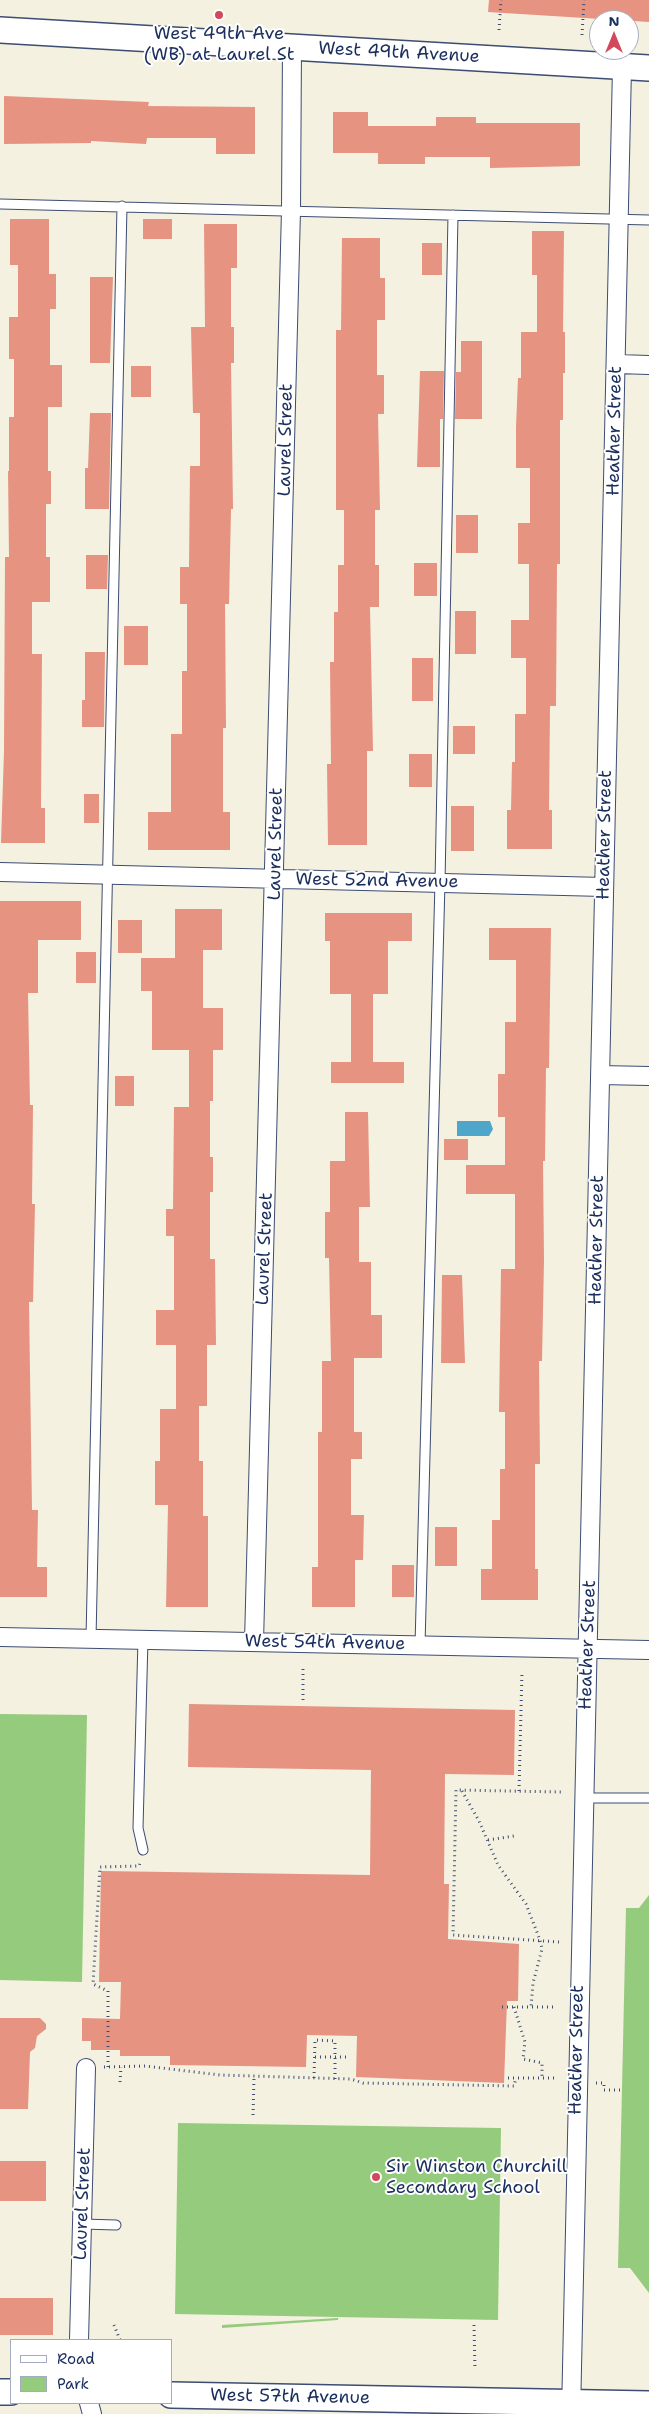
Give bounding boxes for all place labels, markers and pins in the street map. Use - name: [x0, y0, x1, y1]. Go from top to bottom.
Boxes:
- marker: West 49th Ave (WB) at Laurel St: [213, 9, 225, 21]
- place label: West 49th Ave (WB) at Laurel St: [143, 23, 295, 66]
- place label: Sir Winston Churchill Secondary School: [386, 2156, 567, 2198]
- marker: Sir Winston Churchill Secondary School: [370, 2171, 382, 2183]

